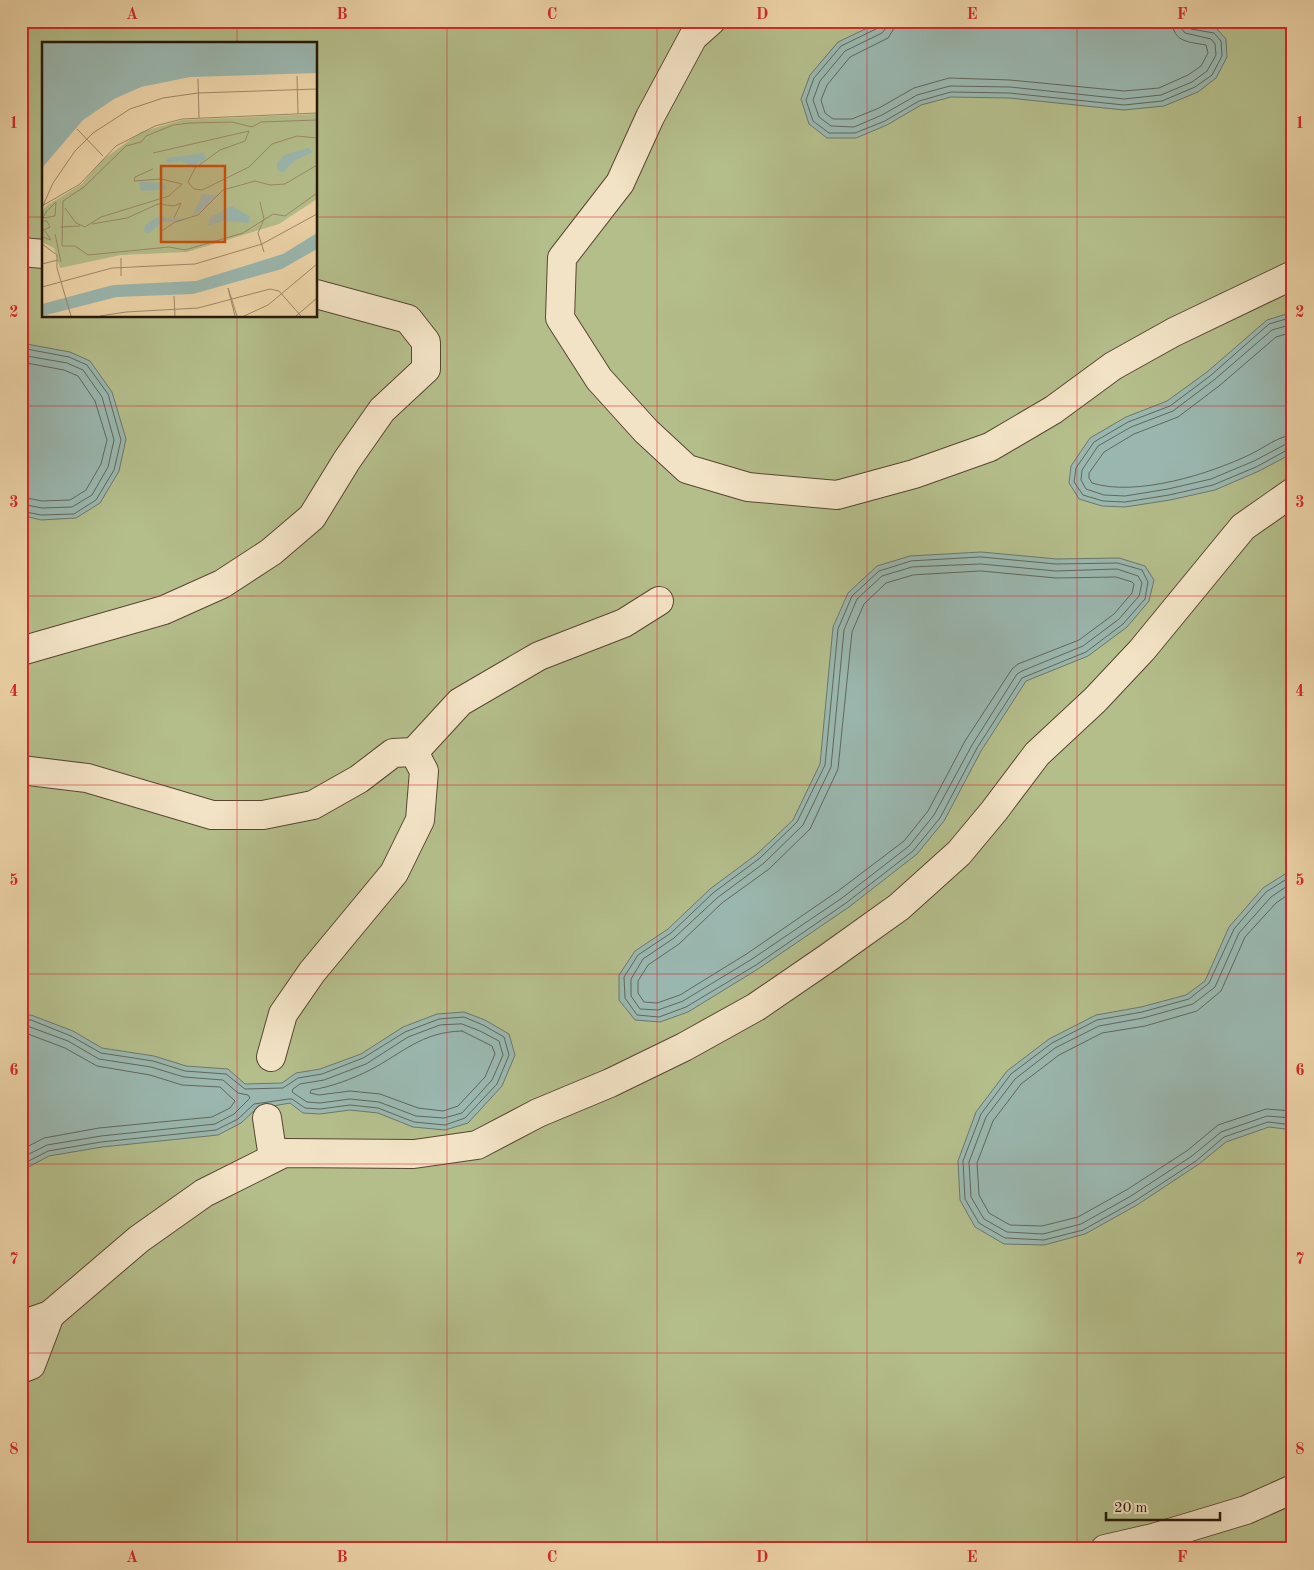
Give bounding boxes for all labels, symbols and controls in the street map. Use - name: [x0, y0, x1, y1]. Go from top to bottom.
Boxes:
- text: A: [126, 7, 138, 23]
- text: B: [336, 7, 348, 23]
- text: C: [547, 7, 557, 23]
- text: D: [756, 7, 768, 23]
- text: E: [966, 7, 978, 23]
- text: F: [1177, 7, 1188, 23]
- inset map: [42, 42, 318, 318]
- text: 1: [9, 116, 19, 132]
- text: 1: [1295, 116, 1305, 132]
- text: 2: [9, 305, 19, 321]
- text: 2: [1295, 305, 1305, 321]
- text: 3: [9, 495, 19, 511]
- text: 3: [1295, 495, 1305, 511]
- text: 4: [9, 684, 19, 700]
- text: 4: [1295, 684, 1305, 700]
- text: 5: [9, 873, 19, 889]
- text: 5: [1295, 873, 1305, 889]
- text: 6: [9, 1063, 19, 1079]
- text: 6: [1295, 1063, 1305, 1079]
- text: 7: [9, 1252, 19, 1268]
- text: 7: [1295, 1252, 1305, 1268]
- text: 8: [9, 1442, 19, 1458]
- text: 8: [1295, 1442, 1305, 1458]
- scale bar: [1106, 1490, 1220, 1522]
- text: 20 m: [1114, 1501, 1148, 1516]
- text: A: [126, 1550, 138, 1566]
- text: B: [336, 1550, 348, 1566]
- text: C: [547, 1550, 557, 1566]
- text: D: [756, 1550, 768, 1566]
- text: E: [966, 1550, 978, 1566]
- text: F: [1177, 1550, 1188, 1566]

